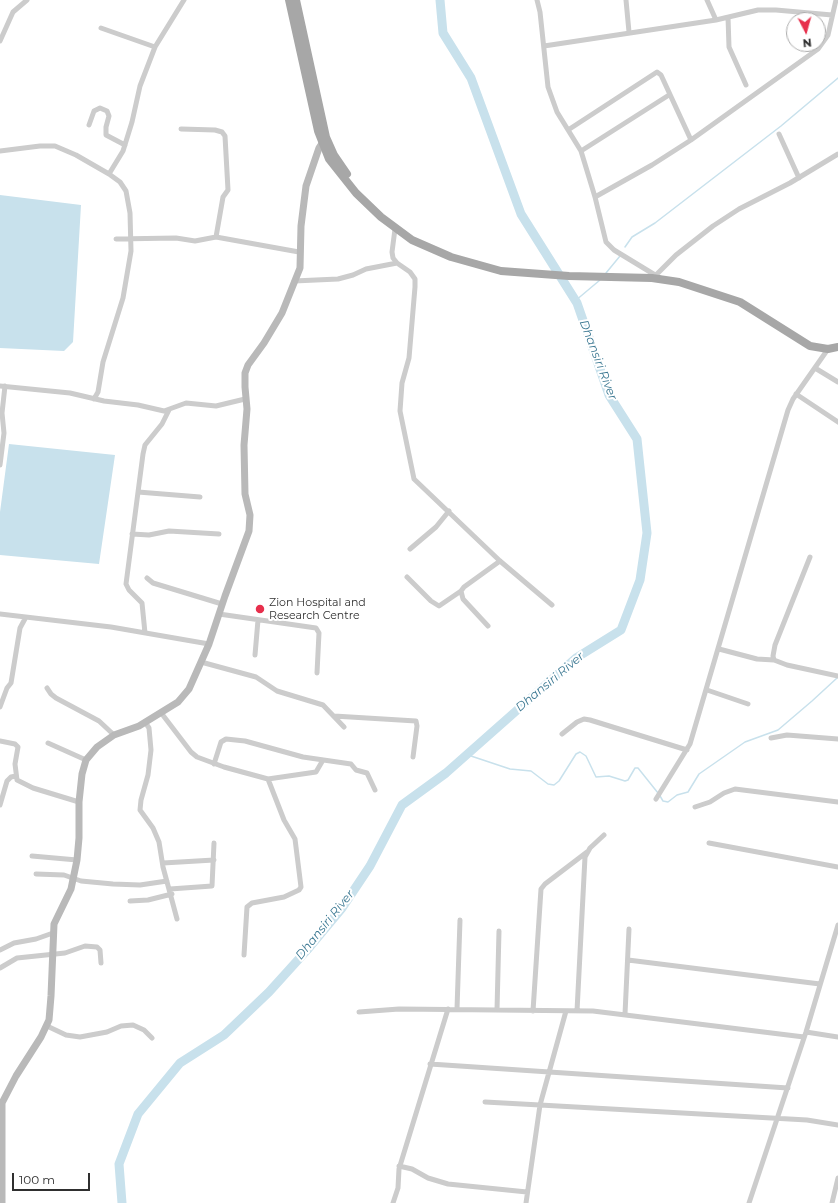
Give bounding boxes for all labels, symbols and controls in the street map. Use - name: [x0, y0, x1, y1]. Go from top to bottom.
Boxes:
- north arrow: [786, 12, 826, 52]
- text: N: [802, 36, 812, 50]
- water label: Dhansiri River: [576, 318, 620, 402]
- place label: Zion Hospital and Research Centre: [269, 596, 366, 622]
- marker: Zion Hospital and Research Centre: [254, 603, 266, 615]
- water label: Dhansiri River: [513, 649, 587, 715]
- water label: Dhansiri River: [293, 888, 357, 962]
- scale bar: [14, 1165, 92, 1191]
- text: 100 m: [19, 1172, 55, 1187]

